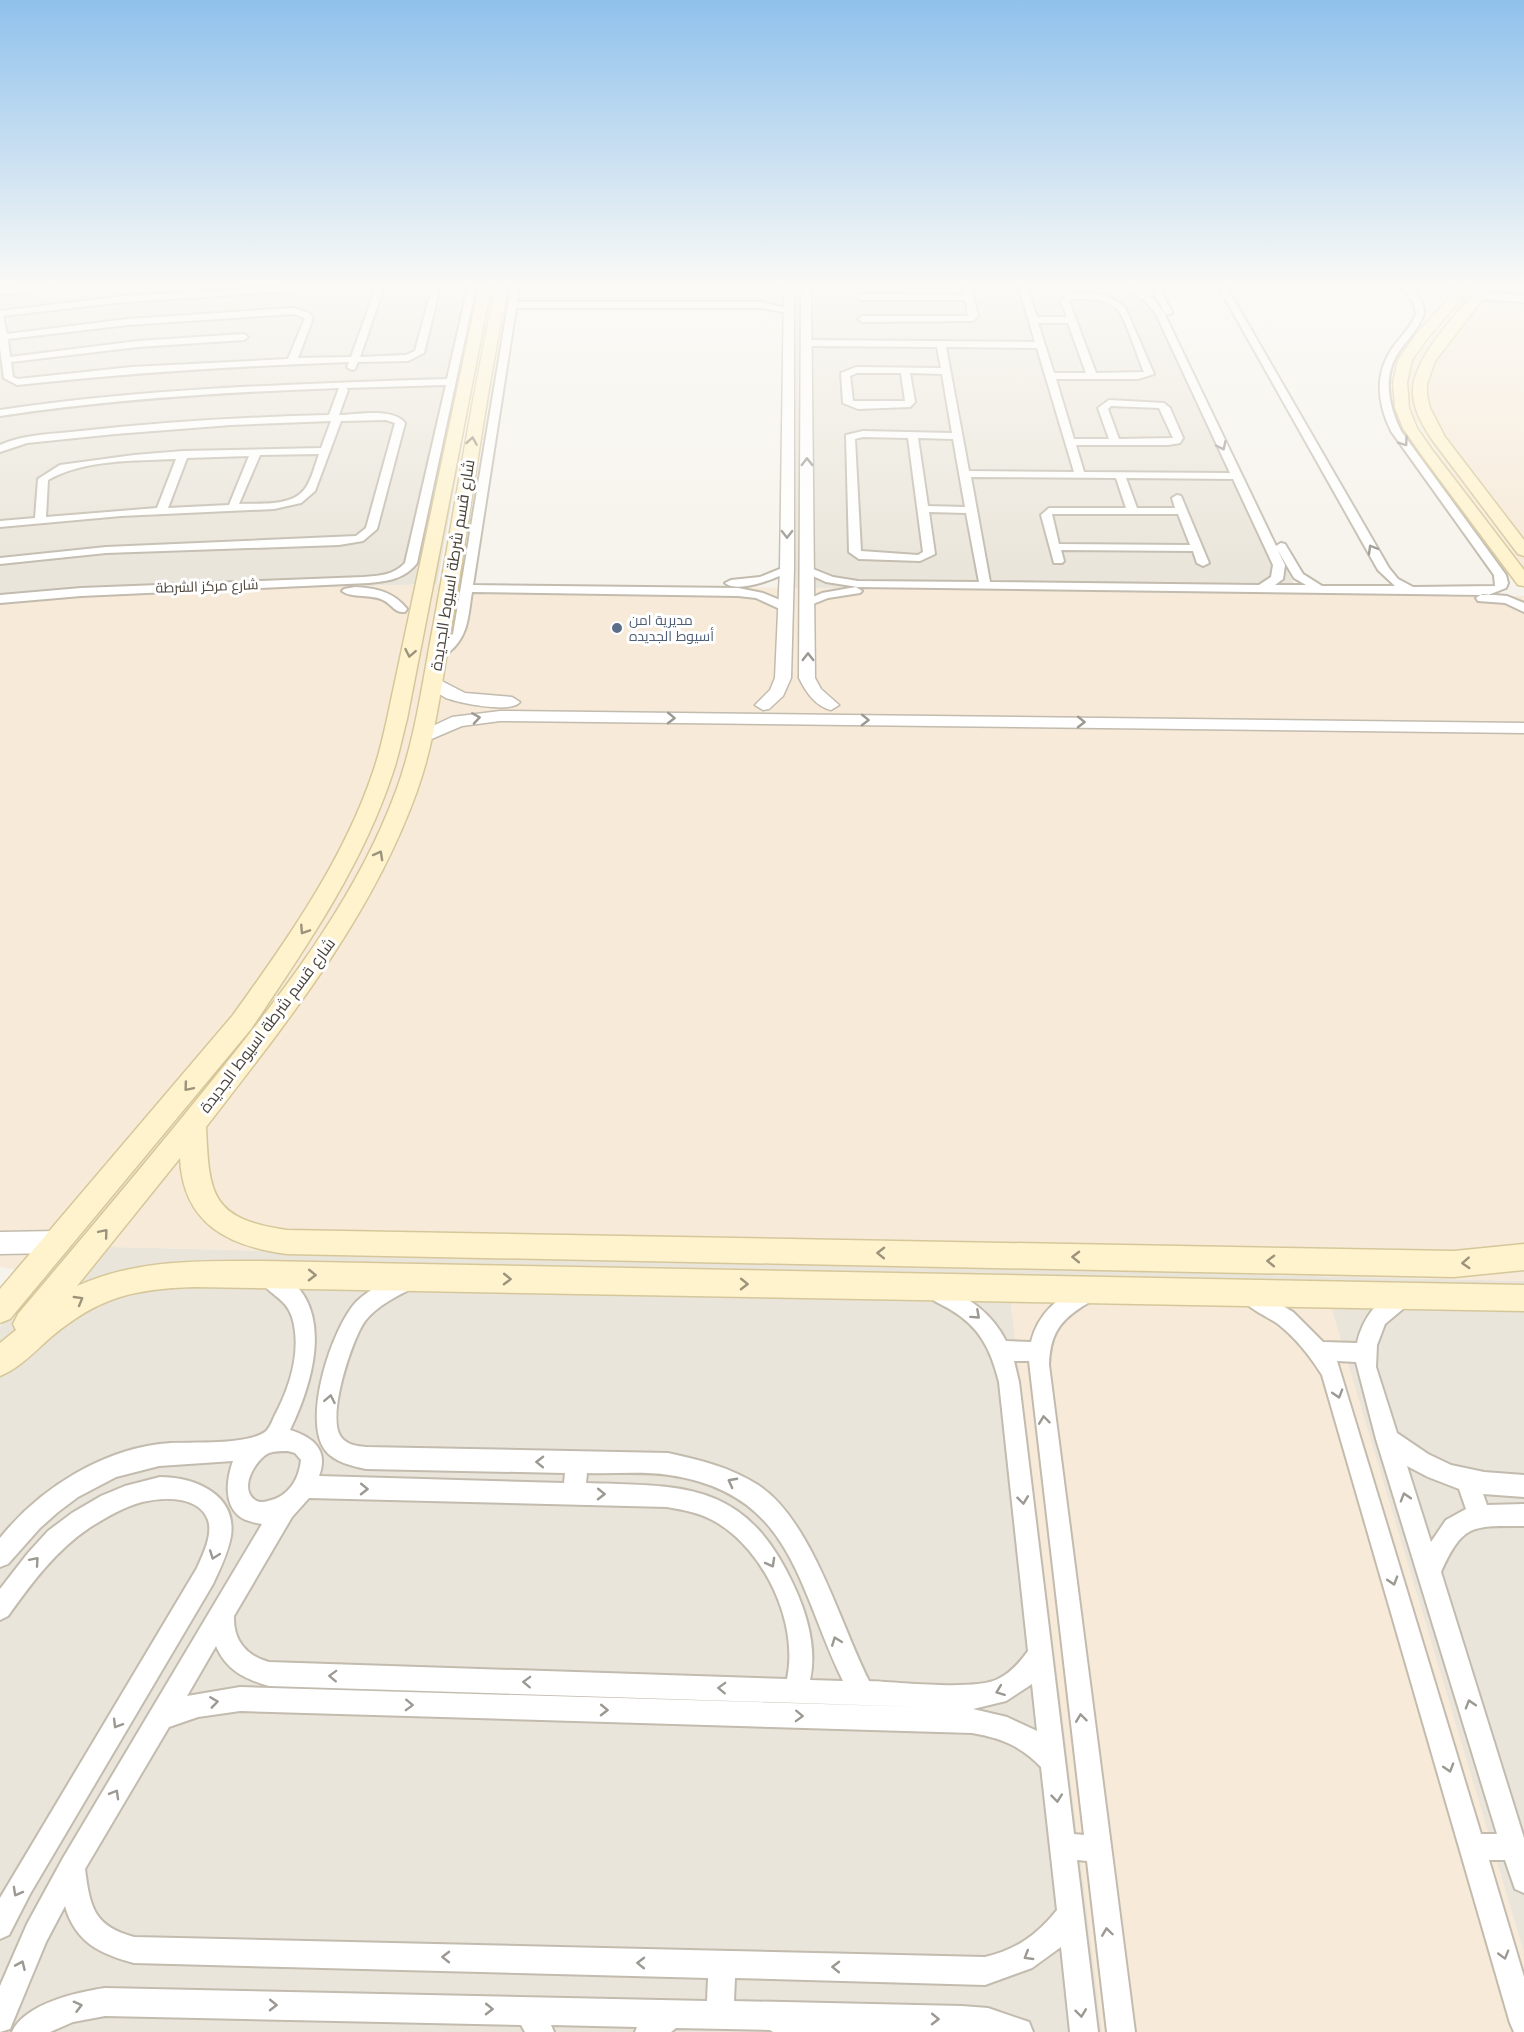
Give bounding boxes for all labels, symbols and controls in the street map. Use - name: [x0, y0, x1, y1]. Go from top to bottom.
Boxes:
- one-way arrow: [1397, 435, 1408, 446]
- one-way arrow: [466, 437, 478, 446]
- one-way arrow: [1215, 440, 1227, 451]
- street label: شارع قسم شرطة اسيوط الجديدة: [426, 458, 481, 672]
- one-way arrow: [801, 458, 813, 467]
- one-way arrow: [781, 530, 793, 539]
- one-way arrow: [1368, 545, 1379, 555]
- street label: شارع مركز الشرطة: [155, 576, 259, 597]
- place label: مديرية امن أسيوط الجديده: [629, 612, 714, 645]
- marker: مديرية امن أسيوط الجديده: [610, 621, 624, 635]
- one-way arrow: [404, 647, 417, 657]
- one-way arrow: [801, 653, 814, 662]
- one-way arrow: [470, 712, 480, 725]
- one-way arrow: [666, 712, 675, 724]
- one-way arrow: [861, 714, 870, 726]
- one-way arrow: [1077, 716, 1086, 729]
- one-way arrow: [372, 851, 383, 861]
- one-way arrow: [301, 924, 312, 935]
- street label: شارع قسم شرطة اسيوط الجديدة: [196, 934, 341, 1118]
- one-way arrow: [184, 1080, 195, 1091]
- one-way arrow: [97, 1228, 108, 1239]
- one-way arrow: [877, 1247, 886, 1259]
- one-way arrow: [1072, 1251, 1081, 1263]
- one-way arrow: [1266, 1254, 1275, 1267]
- one-way arrow: [1461, 1257, 1470, 1270]
- one-way arrow: [307, 1269, 316, 1281]
- one-way arrow: [502, 1273, 511, 1285]
- one-way arrow: [739, 1277, 748, 1290]
- one-way arrow: [73, 1296, 83, 1307]
- one-way arrow: [970, 1308, 980, 1319]
- one-way arrow: [1331, 1388, 1343, 1399]
- one-way arrow: [323, 1394, 336, 1404]
- one-way arrow: [1039, 1416, 1051, 1425]
- one-way arrow: [536, 1455, 545, 1468]
- one-way arrow: [728, 1478, 739, 1490]
- one-way arrow: [360, 1483, 369, 1495]
- one-way arrow: [597, 1488, 606, 1500]
- one-way arrow: [1400, 1492, 1413, 1503]
- one-way arrow: [1017, 1495, 1029, 1504]
- one-way arrow: [208, 1549, 221, 1560]
- one-way arrow: [28, 1557, 39, 1568]
- one-way arrow: [764, 1557, 775, 1568]
- one-way arrow: [1386, 1575, 1398, 1586]
- one-way arrow: [831, 1636, 843, 1647]
- one-way arrow: [328, 1670, 337, 1682]
- one-way arrow: [523, 1675, 532, 1688]
- one-way arrow: [718, 1682, 727, 1695]
- one-way arrow: [996, 1684, 1007, 1696]
- one-way arrow: [210, 1696, 219, 1708]
- one-way arrow: [405, 1698, 414, 1711]
- one-way arrow: [1464, 1699, 1477, 1710]
- one-way arrow: [600, 1704, 609, 1716]
- one-way arrow: [795, 1709, 804, 1722]
- one-way arrow: [1075, 1713, 1087, 1723]
- one-way arrow: [113, 1718, 124, 1728]
- one-way arrow: [1442, 1762, 1454, 1772]
- one-way arrow: [108, 1790, 119, 1800]
- one-way arrow: [1050, 1793, 1062, 1803]
- one-way arrow: [13, 1886, 25, 1896]
- one-way arrow: [1102, 1928, 1114, 1937]
- one-way arrow: [1024, 1949, 1034, 1960]
- one-way arrow: [1497, 1949, 1509, 1960]
- one-way arrow: [442, 1951, 451, 1964]
- one-way arrow: [637, 1956, 646, 1969]
- one-way arrow: [14, 1960, 26, 1971]
- one-way arrow: [831, 1961, 840, 1973]
- one-way arrow: [268, 1999, 277, 2011]
- one-way arrow: [72, 2001, 83, 2013]
- one-way arrow: [484, 2003, 493, 2016]
- one-way arrow: [1075, 2008, 1087, 2017]
- one-way arrow: [931, 2013, 940, 2026]

